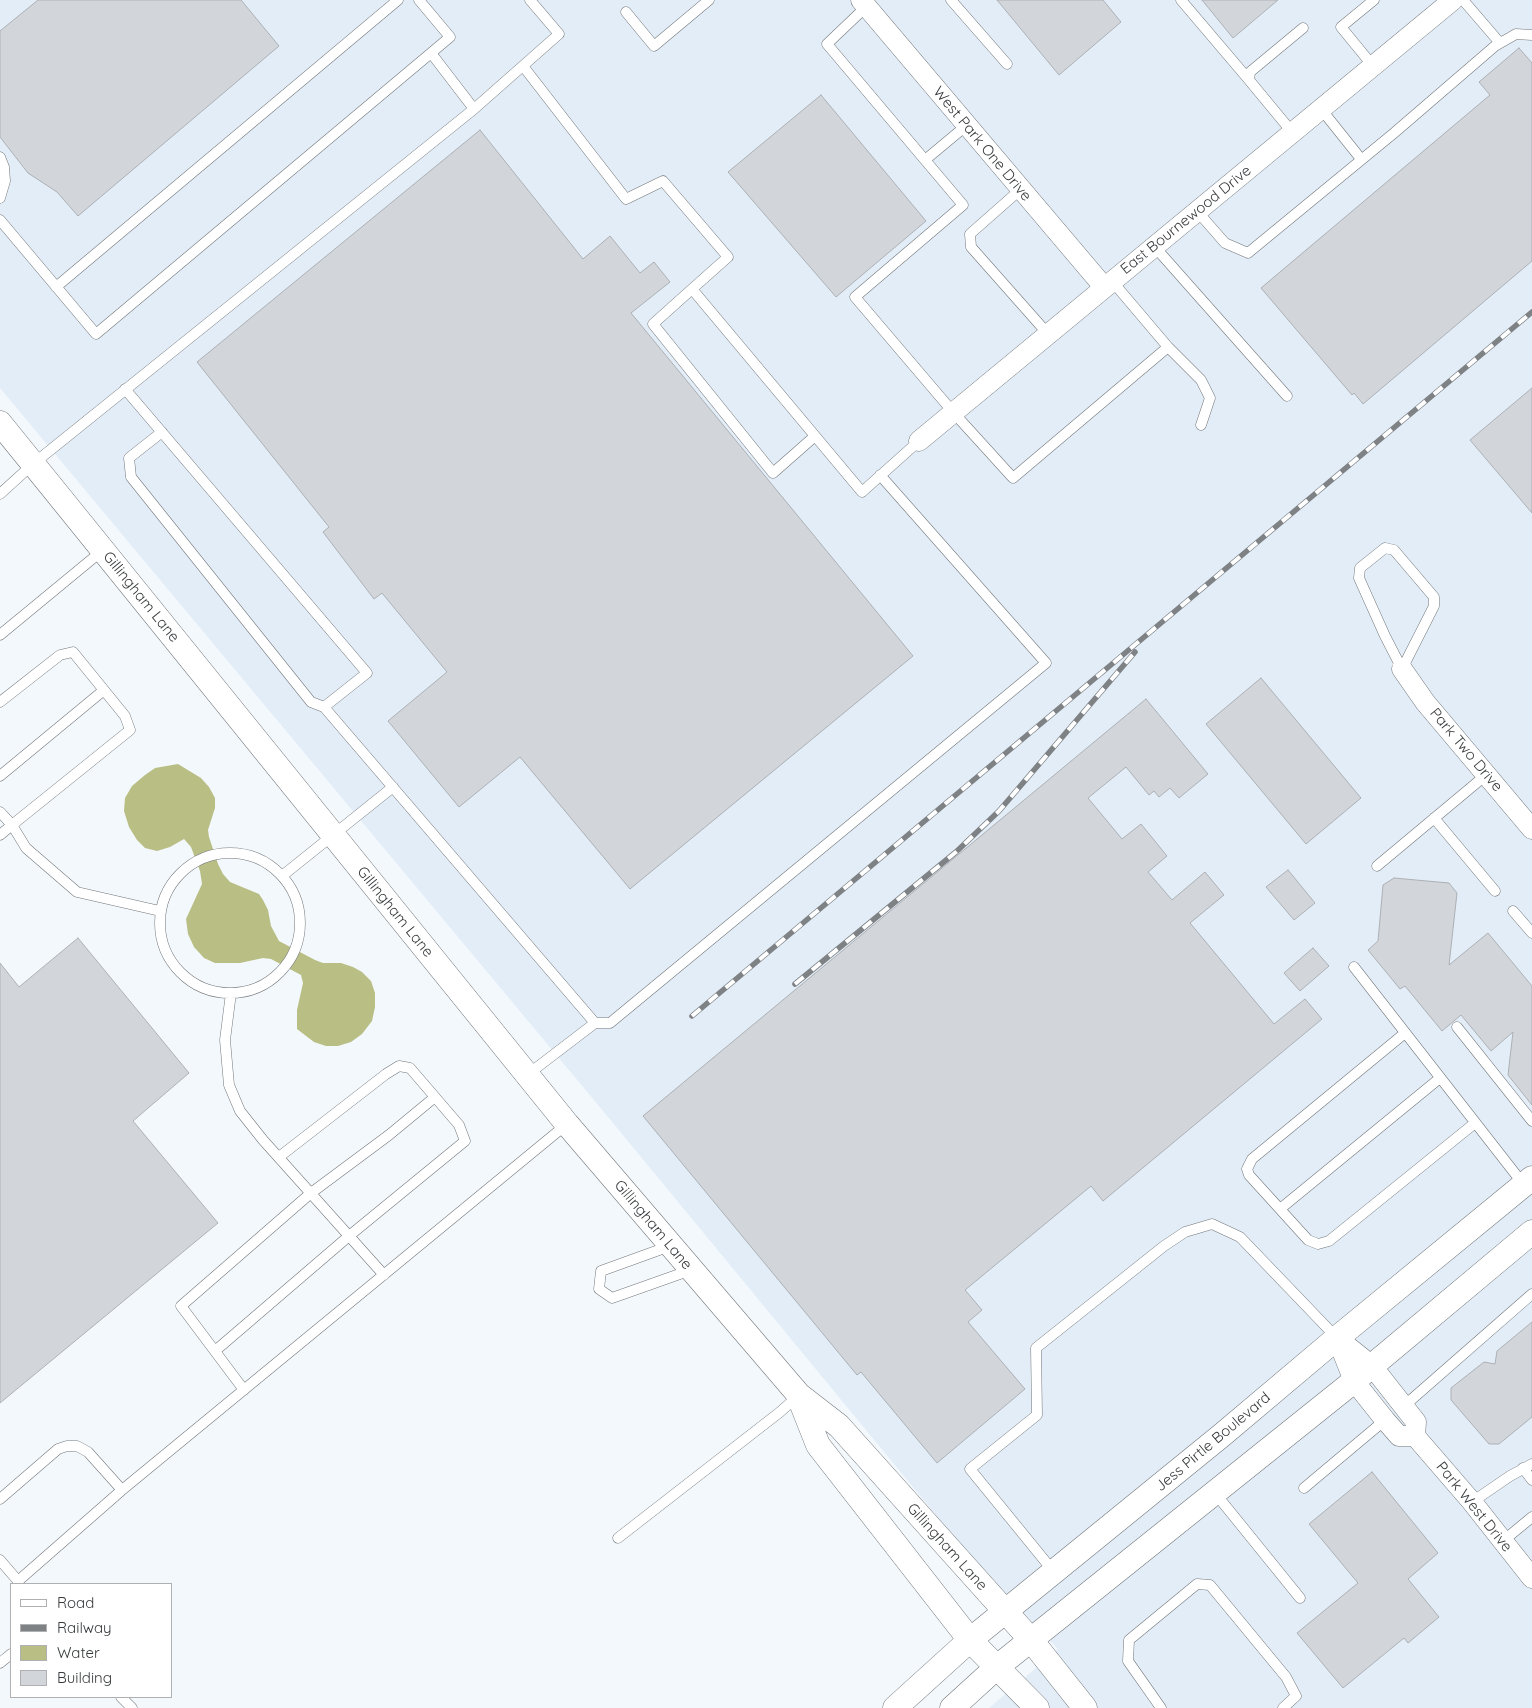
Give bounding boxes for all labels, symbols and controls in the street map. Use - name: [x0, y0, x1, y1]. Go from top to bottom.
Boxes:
- street label: West Park One Drive: [929, 83, 1035, 205]
- street label: East Bournewood Drive: [1117, 162, 1255, 278]
- street label: Gillingham Lane: [99, 548, 183, 646]
- street label: Park Two Drive: [1426, 705, 1506, 795]
- street label: Gillingham Lane: [353, 863, 437, 961]
- street label: Gillingham Lane: [610, 1177, 696, 1273]
- street label: Jess Pirtle Boulevard: [1152, 1389, 1274, 1495]
- street label: Park West Drive: [1432, 1458, 1516, 1556]
- street label: Gillingham Lane: [903, 1500, 991, 1594]
- legend: [10, 1583, 172, 1698]
- text: Road: [57, 1593, 94, 1612]
- text: Railway: [57, 1618, 112, 1637]
- text: Water: [57, 1643, 100, 1662]
- text: Building: [57, 1668, 112, 1687]

